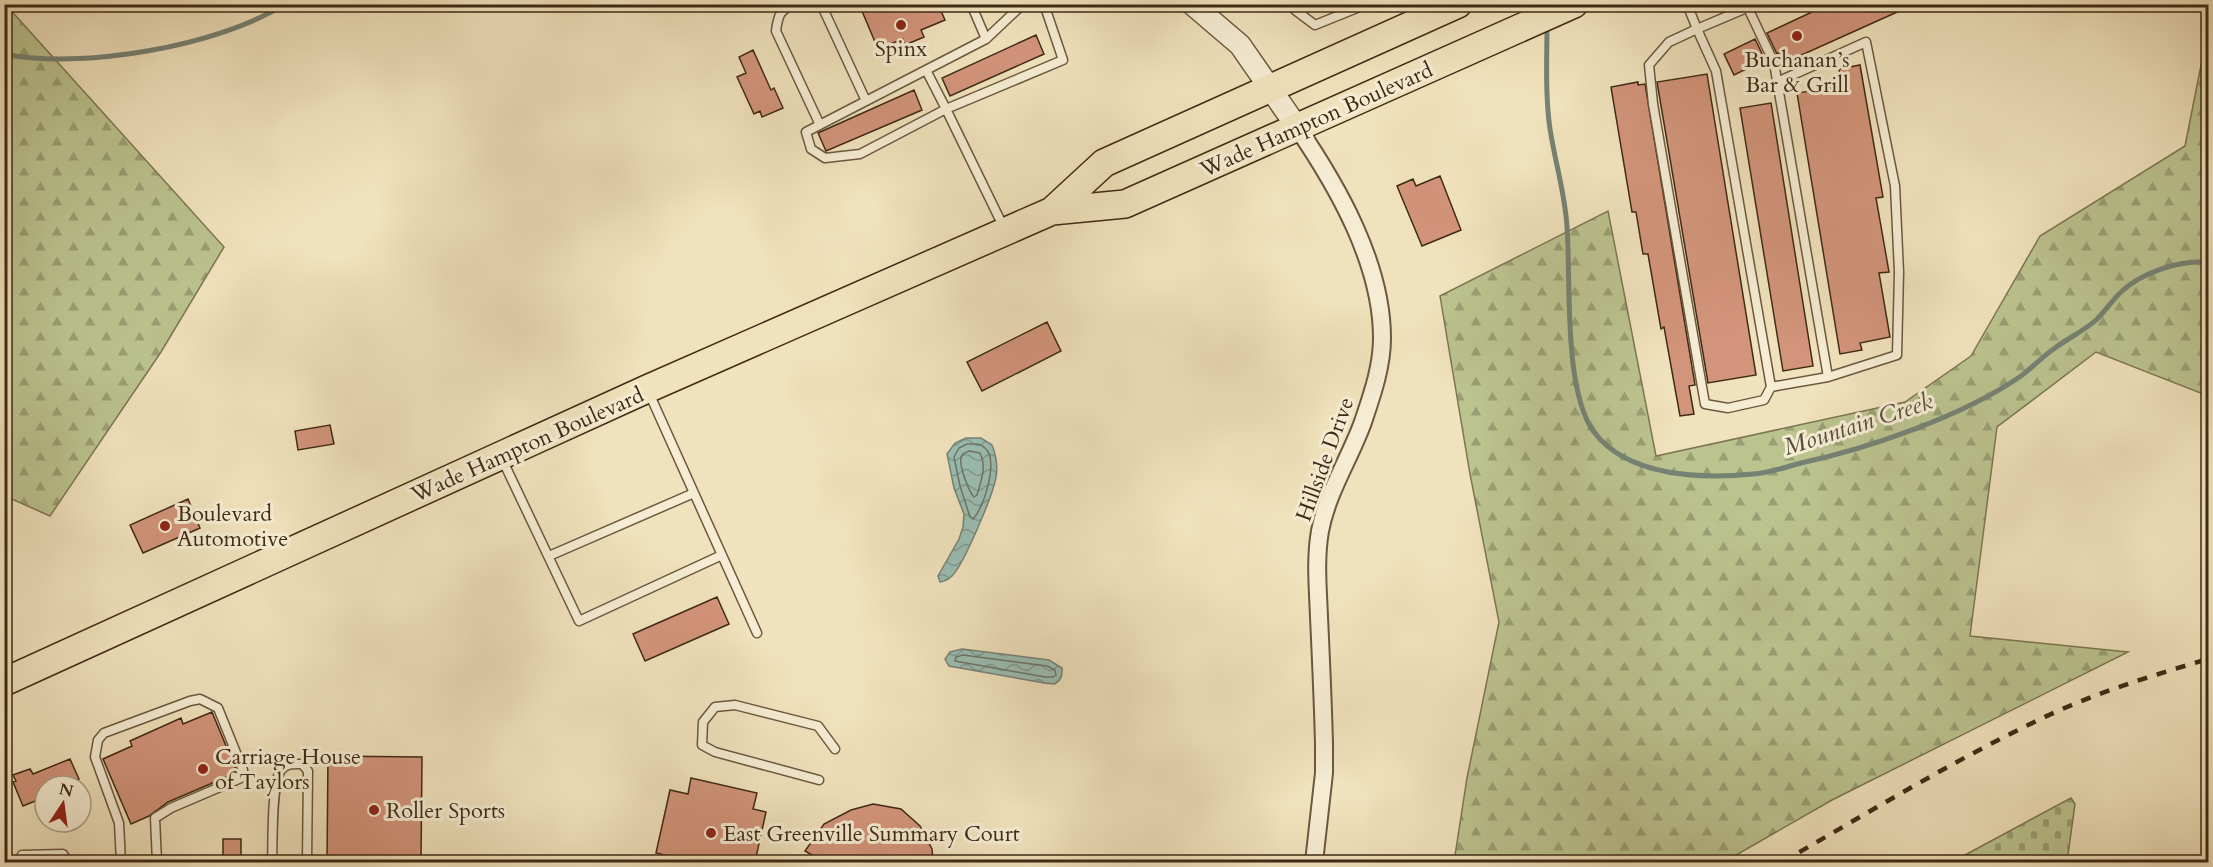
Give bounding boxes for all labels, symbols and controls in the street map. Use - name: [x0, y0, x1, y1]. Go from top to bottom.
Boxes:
- marker: Spinx: [894, 18, 908, 32]
- marker: Buchanan’s Bar & Grill: [1790, 29, 1804, 43]
- place label: Spinx: [875, 34, 927, 64]
- place label: Buchanan’s Bar & Grill: [1744, 45, 1850, 100]
- street label: Wade Hampton Boulevard: [1194, 55, 1438, 185]
- street label: Wade Hampton Boulevard: [405, 380, 649, 510]
- water label: Mountain Creek: [1779, 385, 1937, 464]
- street label: Hillside Drive: [1289, 393, 1361, 526]
- place label: Boulevard Automotive: [177, 499, 288, 554]
- marker: Boulevard Automotive: [158, 519, 172, 533]
- place label: Carriage House of Taylors: [215, 742, 361, 797]
- marker: Carriage House of Taylors: [196, 762, 210, 776]
- north arrow: [33, 774, 93, 834]
- text: N: [57, 778, 75, 803]
- place label: Roller Sports: [386, 796, 505, 826]
- marker: Roller Sports: [367, 803, 381, 817]
- place label: East Greenville Summary Court: [723, 819, 1020, 849]
- marker: East Greenville Summary Court: [704, 826, 718, 840]

